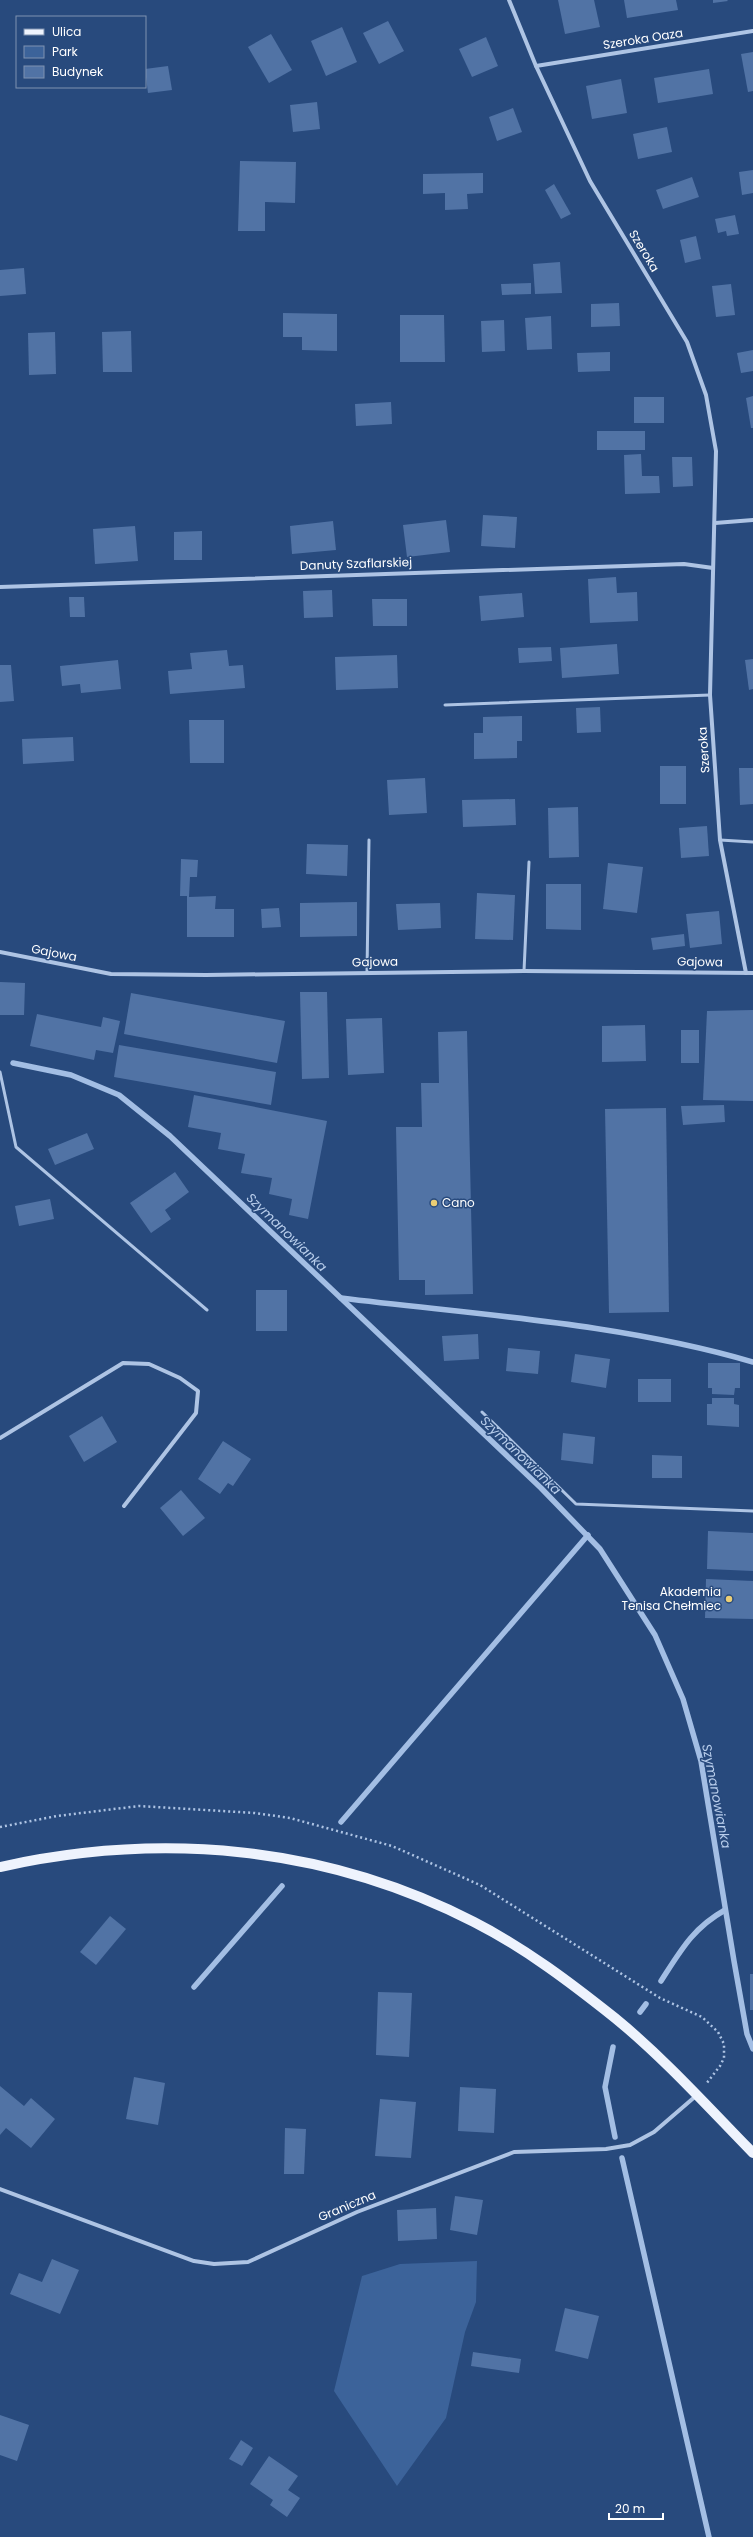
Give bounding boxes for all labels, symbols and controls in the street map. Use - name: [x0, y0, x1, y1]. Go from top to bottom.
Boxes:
- legend: [16, 16, 146, 88]
- text: Ulica: [52, 23, 81, 40]
- street label: Szeroka Oaza: [602, 24, 684, 53]
- text: Park: [52, 43, 79, 60]
- text: Budynek: [52, 63, 104, 80]
- street label: Szeroka: [625, 226, 664, 275]
- street label: Danuty Szaflarskiej: [300, 553, 412, 574]
- street label: Szeroka: [693, 726, 714, 774]
- street label: Gajowa: [30, 940, 78, 965]
- street label: Gajowa: [352, 953, 398, 970]
- street label: Gajowa: [677, 953, 723, 970]
- water label: Szymanowianka: [242, 1189, 332, 1276]
- place label: Cano: [442, 1194, 475, 1211]
- marker: Cano: [429, 1198, 439, 1208]
- water label: Szymanowianka: [476, 1412, 566, 1499]
- place label: Akademia Tenisa Chełmiec: [621, 1583, 721, 1614]
- marker: Akademia Tenisa Chełmiec: [724, 1594, 734, 1604]
- water label: Szymanowianka: [697, 1742, 736, 1850]
- street label: Graniczna: [315, 2186, 378, 2225]
- scale bar: [609, 2495, 663, 2521]
- text: 20 m: [615, 2500, 645, 2517]

